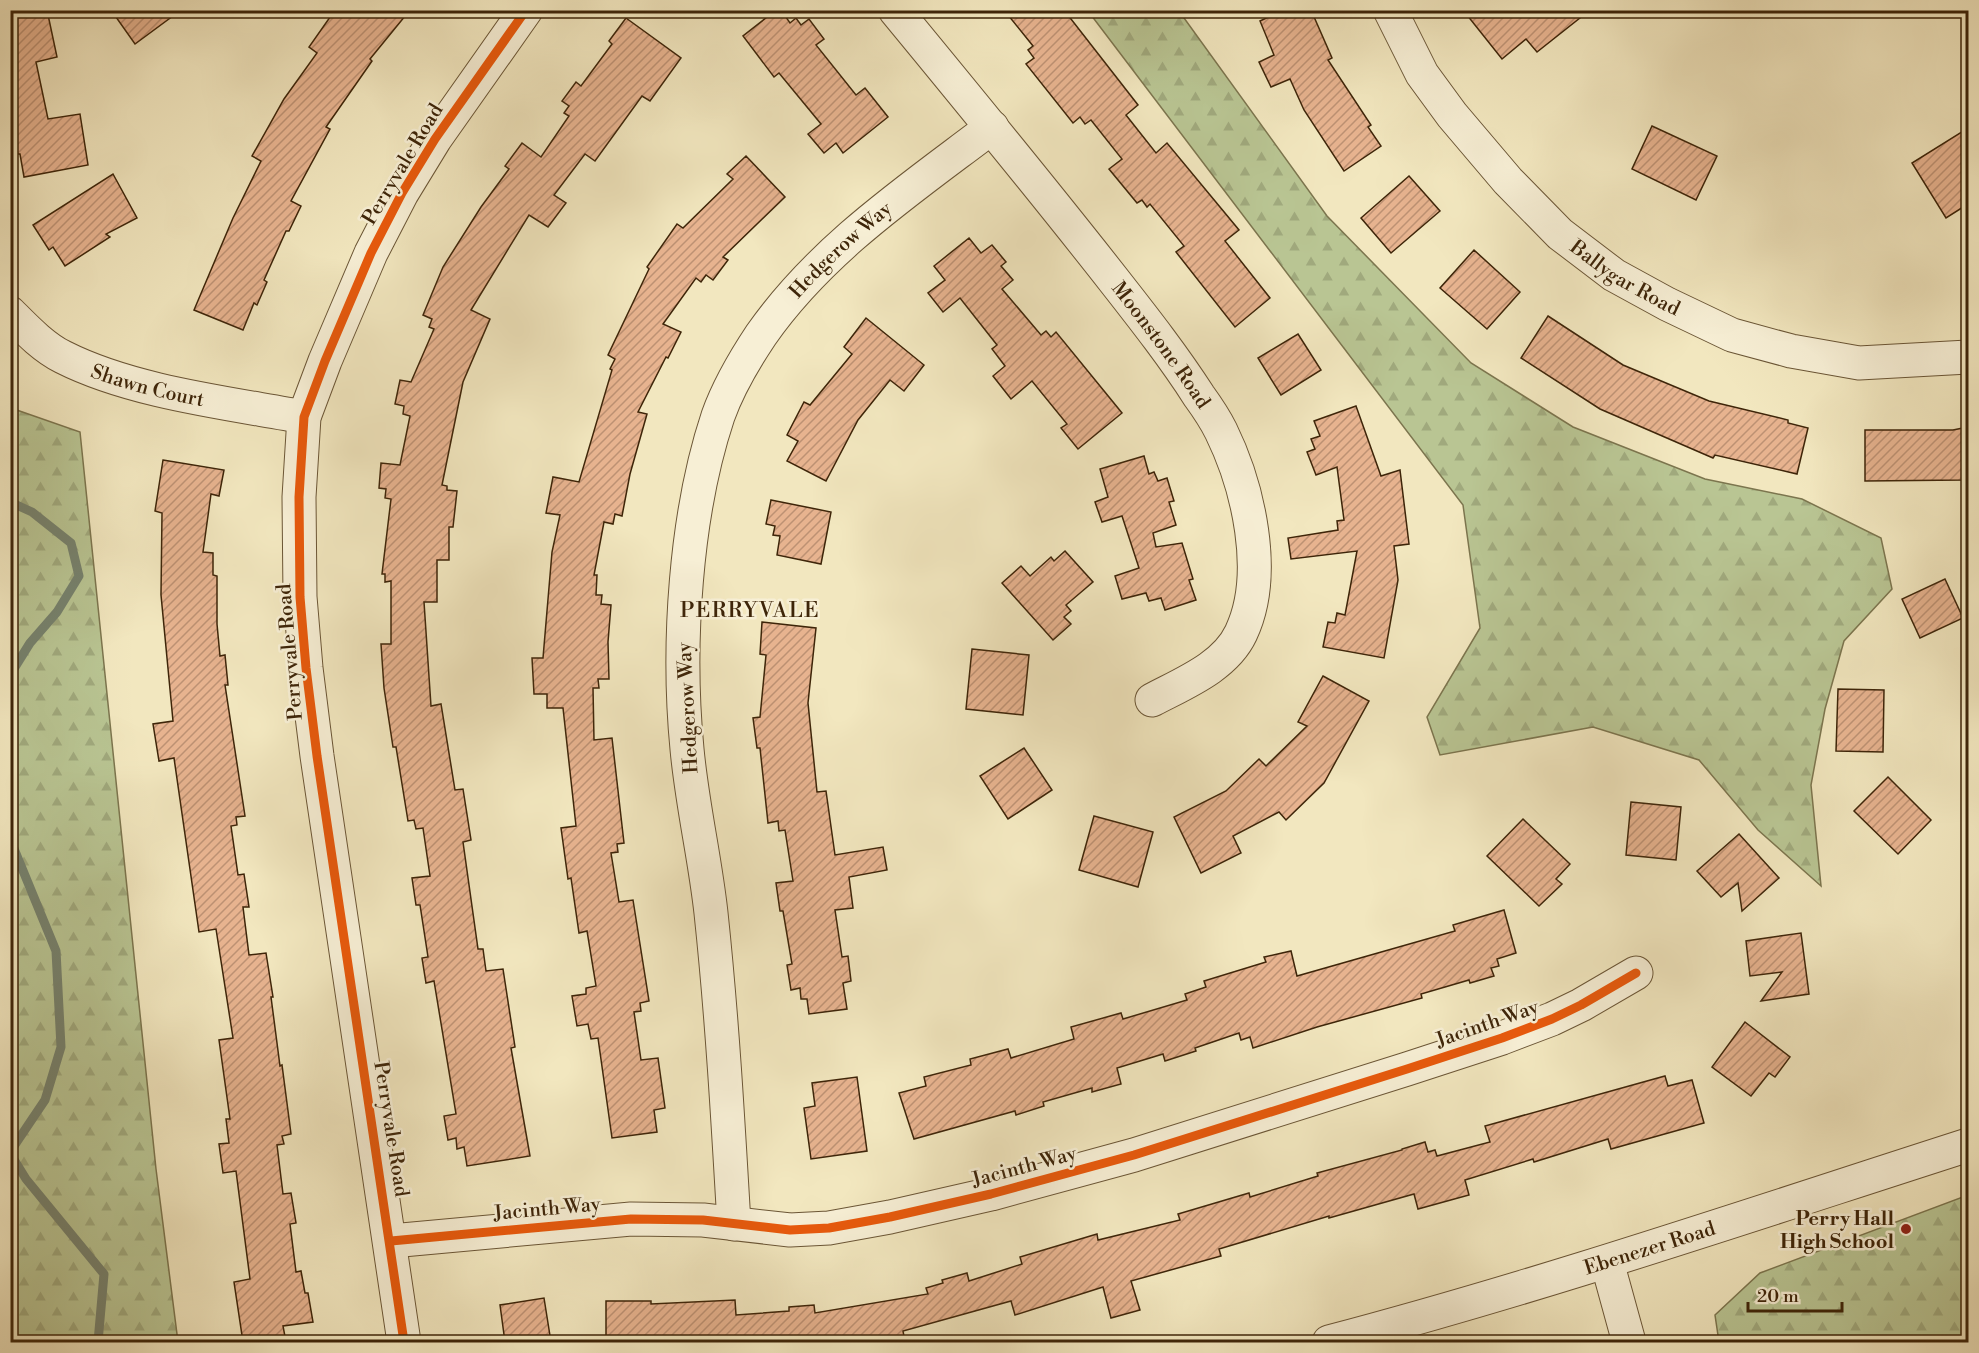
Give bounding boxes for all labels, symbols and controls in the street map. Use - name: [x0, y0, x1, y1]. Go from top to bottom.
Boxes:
- street label: Perryvale Road: [357, 99, 450, 230]
- street label: Hedgerow Way: [784, 197, 898, 304]
- street label: Ballygar Road: [1564, 234, 1684, 323]
- street label: Moonstone Road: [1106, 277, 1215, 415]
- street label: Shawn Court: [87, 360, 206, 413]
- street label: Perryvale Road: [272, 582, 309, 721]
- district label: PERRYVALE: [680, 598, 820, 624]
- street label: Hedgerow Way: [673, 641, 704, 774]
- street label: Jacinth Way: [1432, 995, 1542, 1054]
- street label: Perryvale Road: [367, 1060, 414, 1200]
- street label: Jacinth Way: [968, 1141, 1080, 1194]
- street label: Jacinth Way: [492, 1192, 602, 1227]
- place label: Perry Hall High School: [1780, 1207, 1894, 1255]
- street label: Ebenezer Road: [1581, 1216, 1719, 1282]
- marker: Perry Hall High School: [1899, 1222, 1913, 1236]
- scale bar: [1748, 1275, 1842, 1313]
- text: 20 m: [1757, 1285, 1799, 1308]

